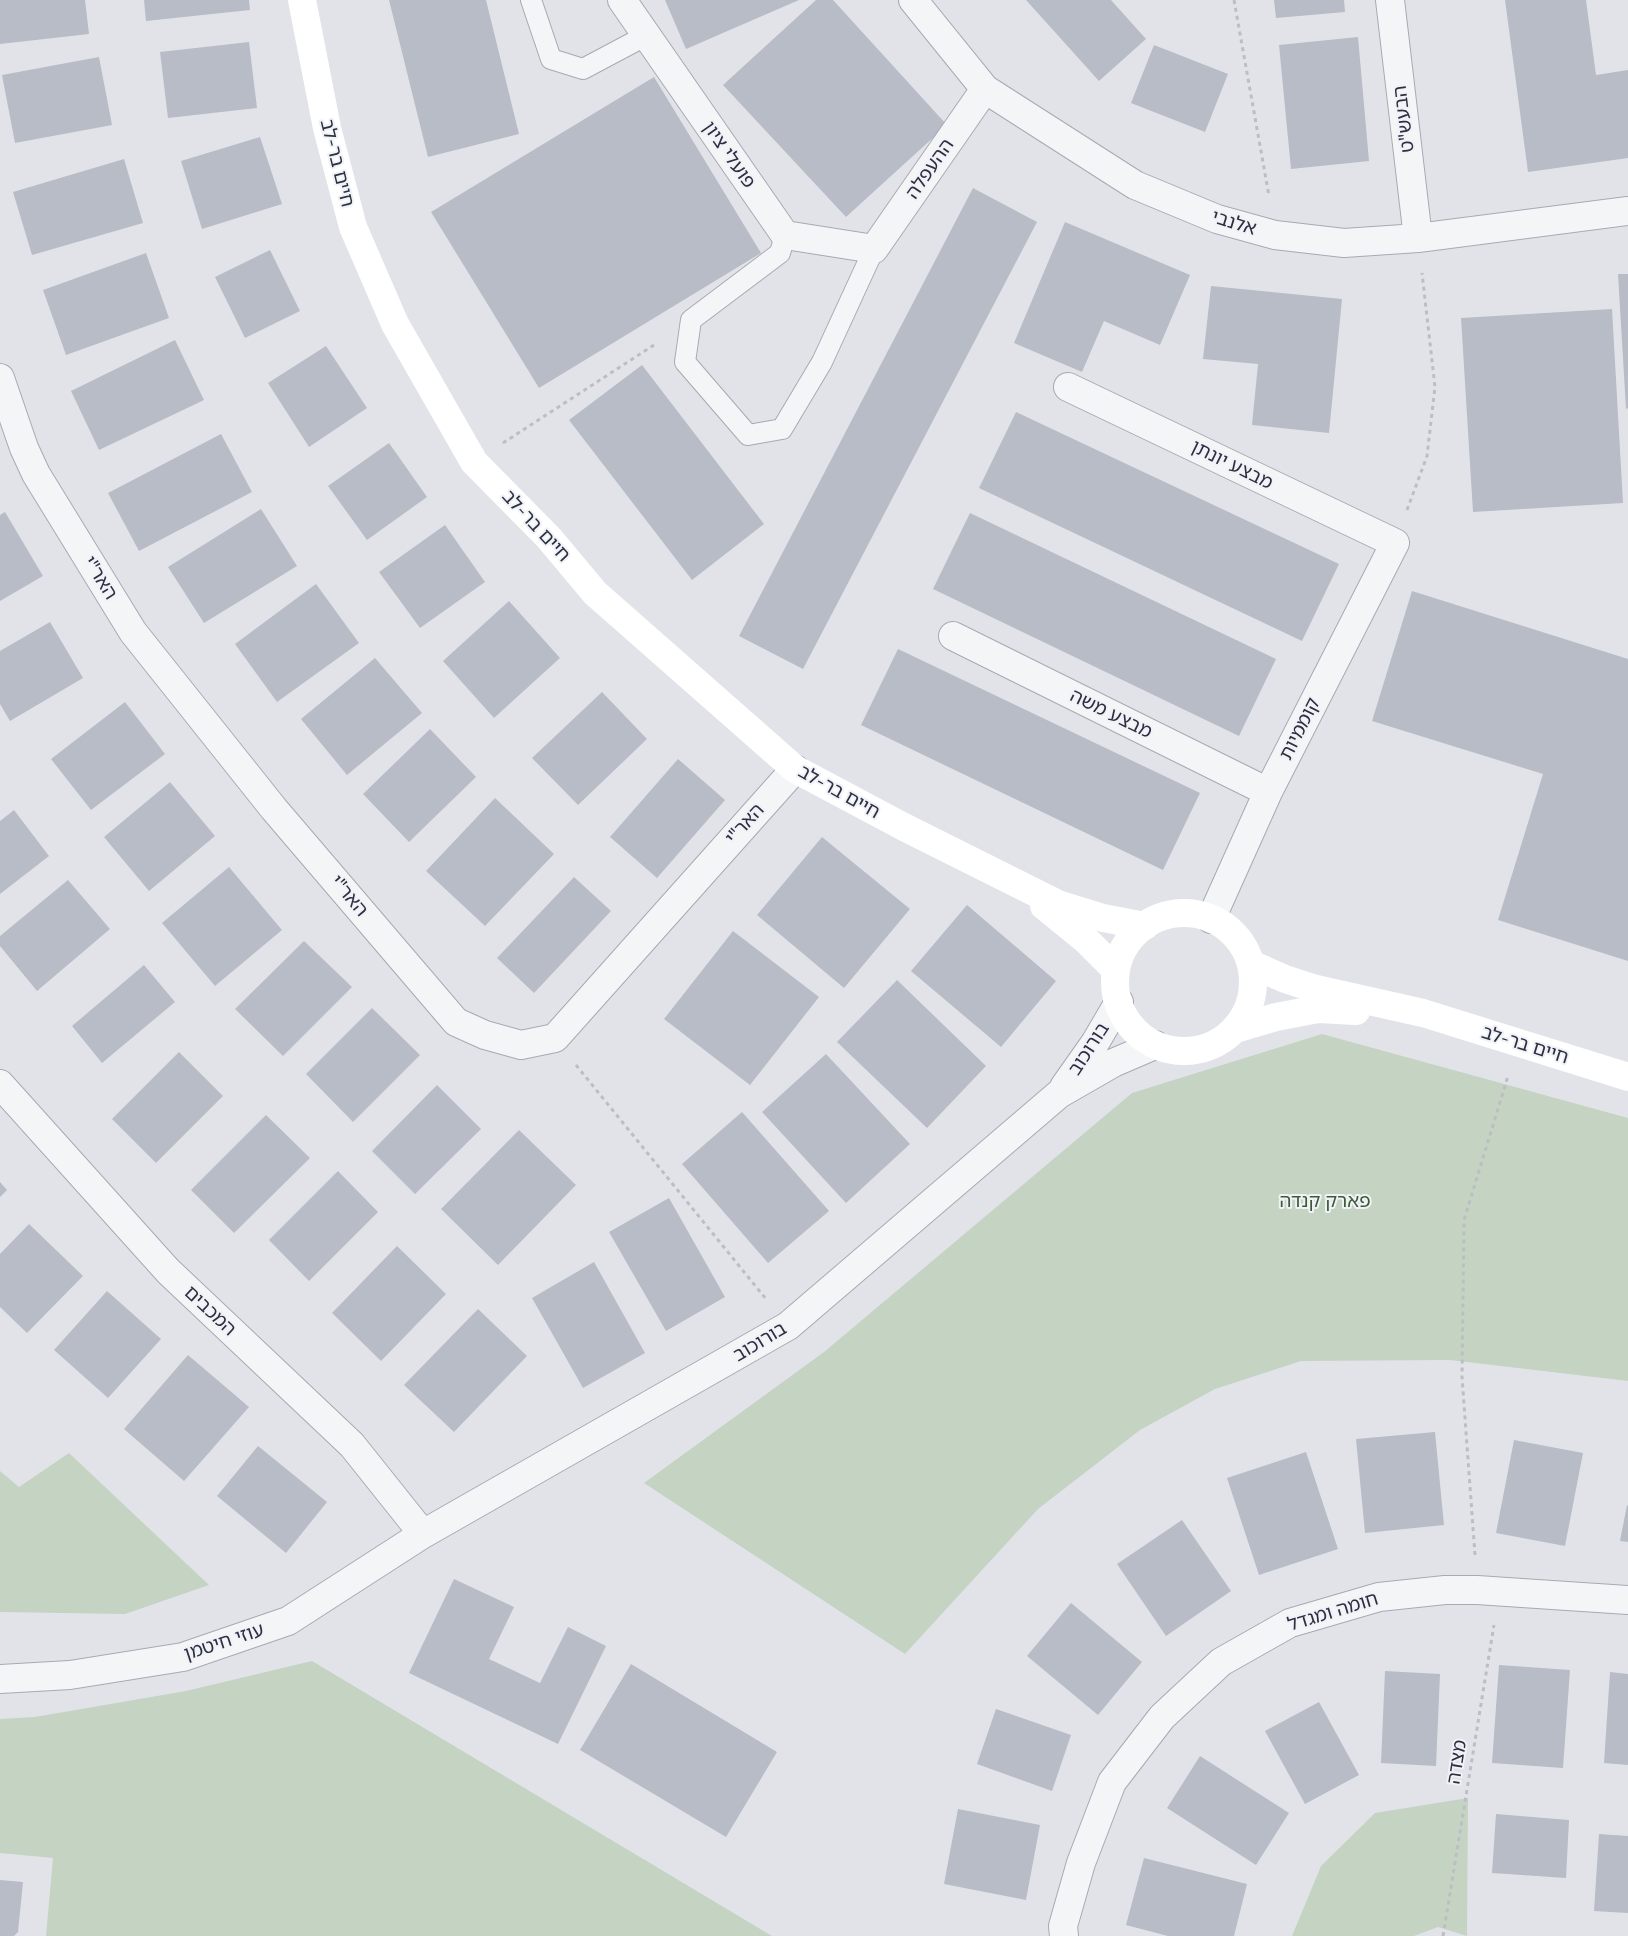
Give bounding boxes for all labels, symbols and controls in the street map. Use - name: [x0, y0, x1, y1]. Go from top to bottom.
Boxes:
- street label: הבעש"ט: [1389, 84, 1419, 154]
- street label: חיים בר-לב: [315, 117, 359, 209]
- street label: פועלי ציון: [698, 117, 760, 193]
- street label: ההעפלה: [901, 135, 959, 203]
- street label: אלנבי: [1209, 205, 1259, 241]
- street label: מבצע יונתן: [1187, 435, 1277, 495]
- street label: חיים בר-לב: [497, 485, 575, 567]
- street label: האר"י: [78, 552, 122, 604]
- street label: מבצע משה: [1066, 684, 1156, 744]
- street label: קוממיות: [1275, 694, 1325, 764]
- street label: חיים בר-לב: [794, 760, 884, 824]
- street label: האר"י: [721, 799, 769, 849]
- street label: האר"י: [325, 871, 373, 921]
- street label: בורוכוב: [1064, 1018, 1114, 1080]
- street label: חיים בר-לב: [1479, 1021, 1571, 1069]
- park label: פארק קנדה: [1279, 1190, 1371, 1212]
- street label: המכבים: [179, 1281, 241, 1341]
- street label: בורוכוב: [729, 1317, 791, 1367]
- street label: חומה ומגדל: [1285, 1587, 1381, 1637]
- street label: עוזי חיטמן: [181, 1618, 267, 1666]
- street label: מצדה: [1442, 1738, 1472, 1786]

